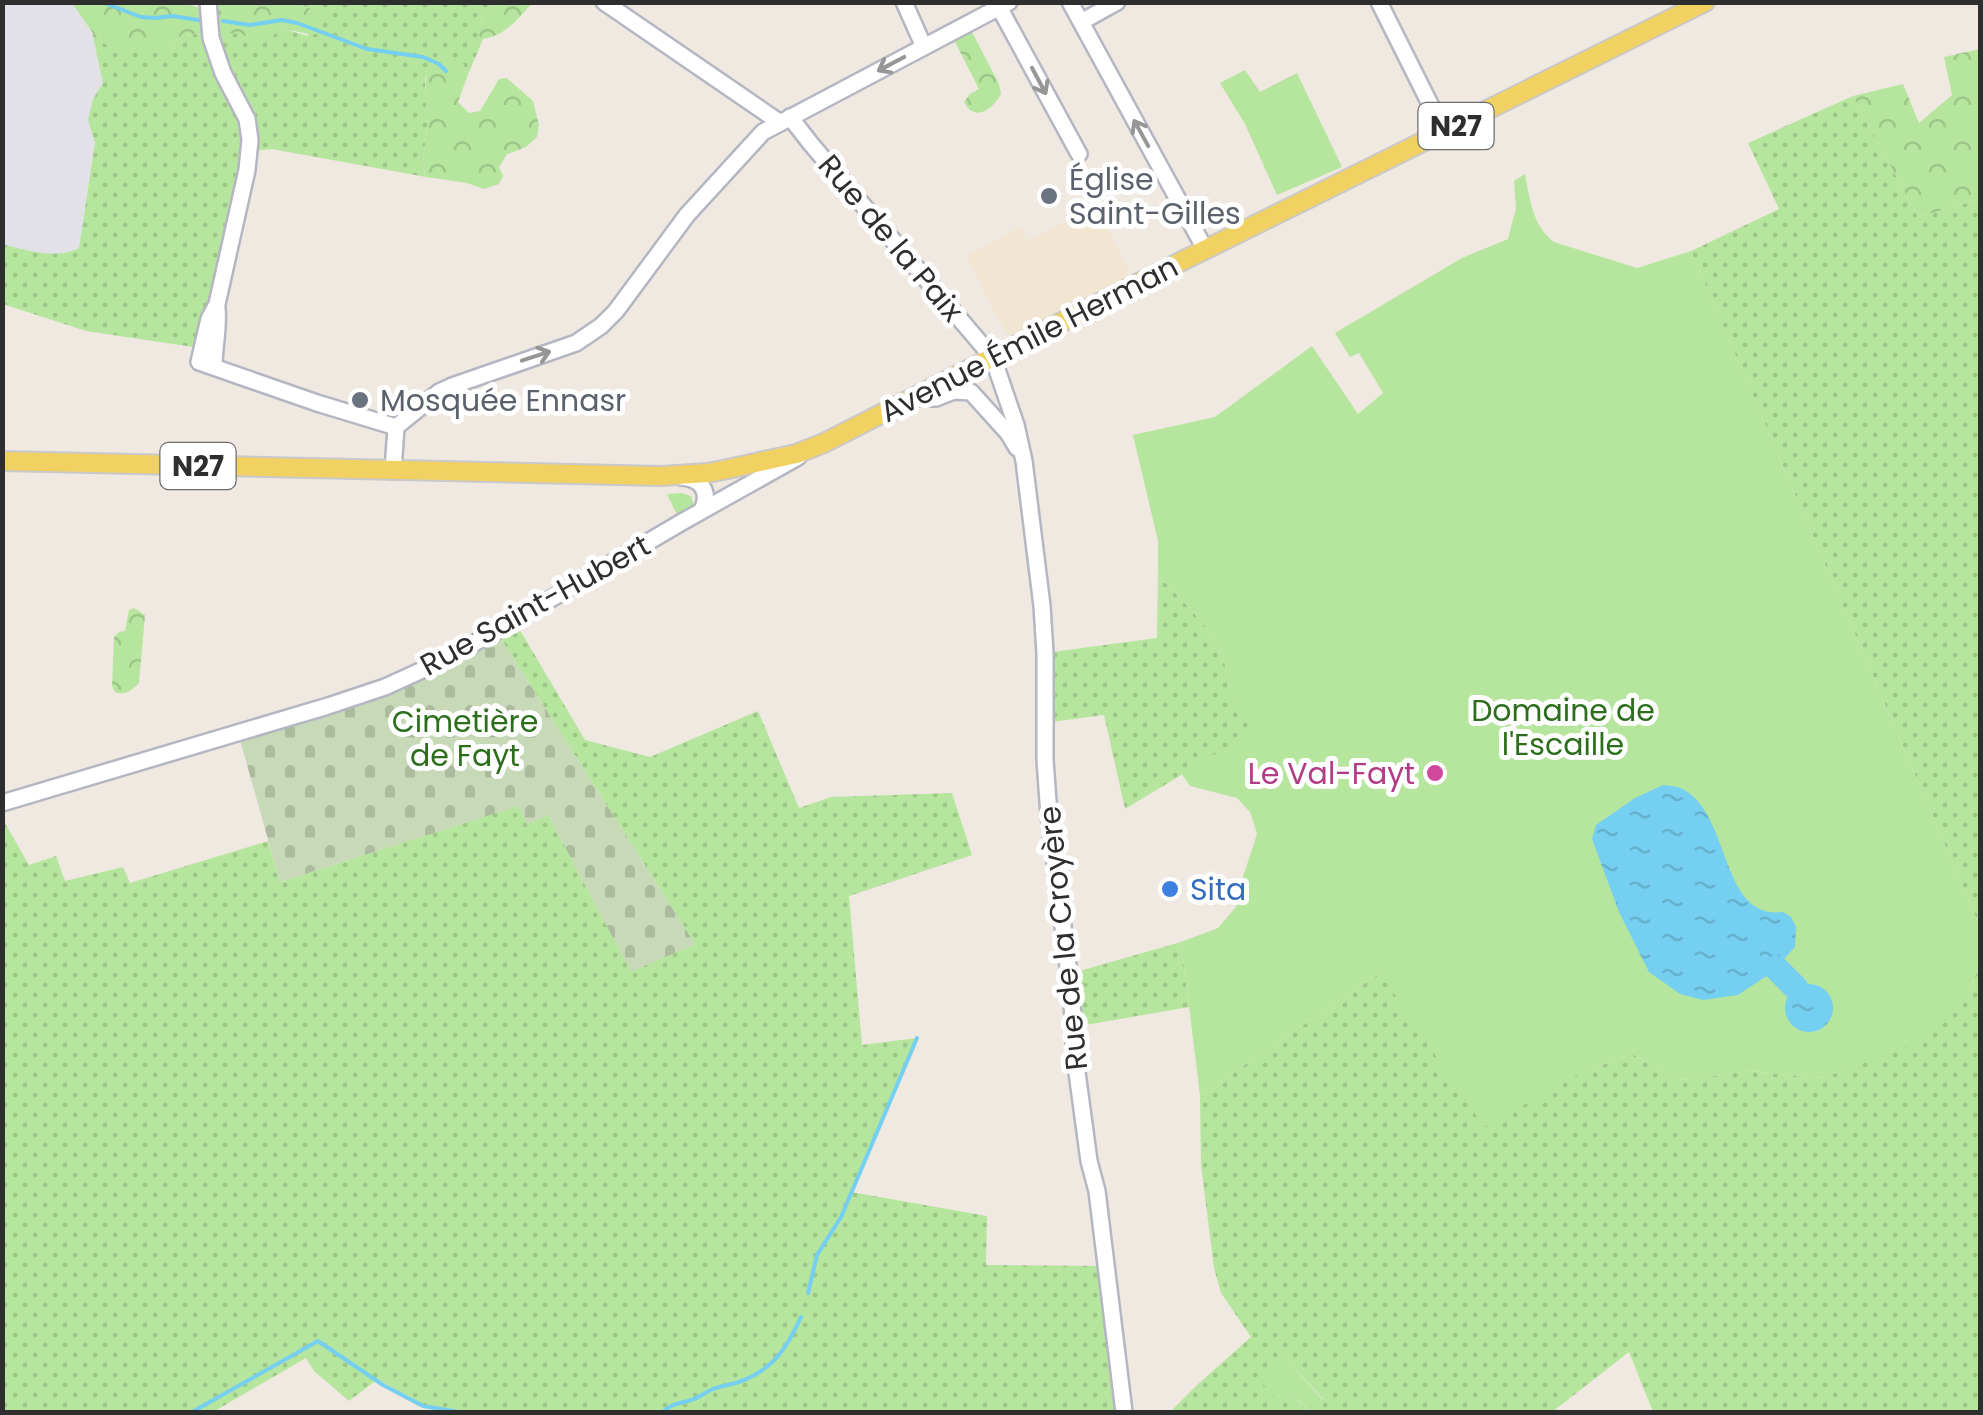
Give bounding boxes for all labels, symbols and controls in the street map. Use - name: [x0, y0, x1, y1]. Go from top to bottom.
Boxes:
- one-way arrow: [877, 55, 907, 74]
- one-way arrow: [1030, 66, 1049, 95]
- road number: N27: [1418, 103, 1494, 149]
- one-way arrow: [1130, 119, 1150, 148]
- street label: Rue de la Paix: [808, 145, 974, 331]
- place label: Église Saint-Gilles: [1069, 158, 1241, 235]
- marker: Église Saint-Gilles: [1038, 185, 1060, 207]
- street label: Avenue Émile Herman: [873, 245, 1185, 433]
- one-way arrow: [519, 346, 550, 364]
- place label: Mosquée Ennasr: [380, 379, 626, 422]
- marker: Mosquée Ennasr: [349, 389, 371, 411]
- road number: N27: [160, 443, 236, 489]
- street label: Rue Saint-Hubert: [412, 524, 658, 686]
- park label: Domaine de l'Escaille: [1471, 689, 1655, 766]
- park label: Cimetière de Fayt: [392, 700, 538, 777]
- place label: Le Val-Fayt: [1248, 752, 1415, 795]
- marker: Le Val-Fayt: [1424, 762, 1446, 784]
- street label: Rue de la Croyère: [1028, 804, 1098, 1072]
- place label: Sita: [1190, 868, 1246, 911]
- marker: Sita: [1159, 878, 1181, 900]

